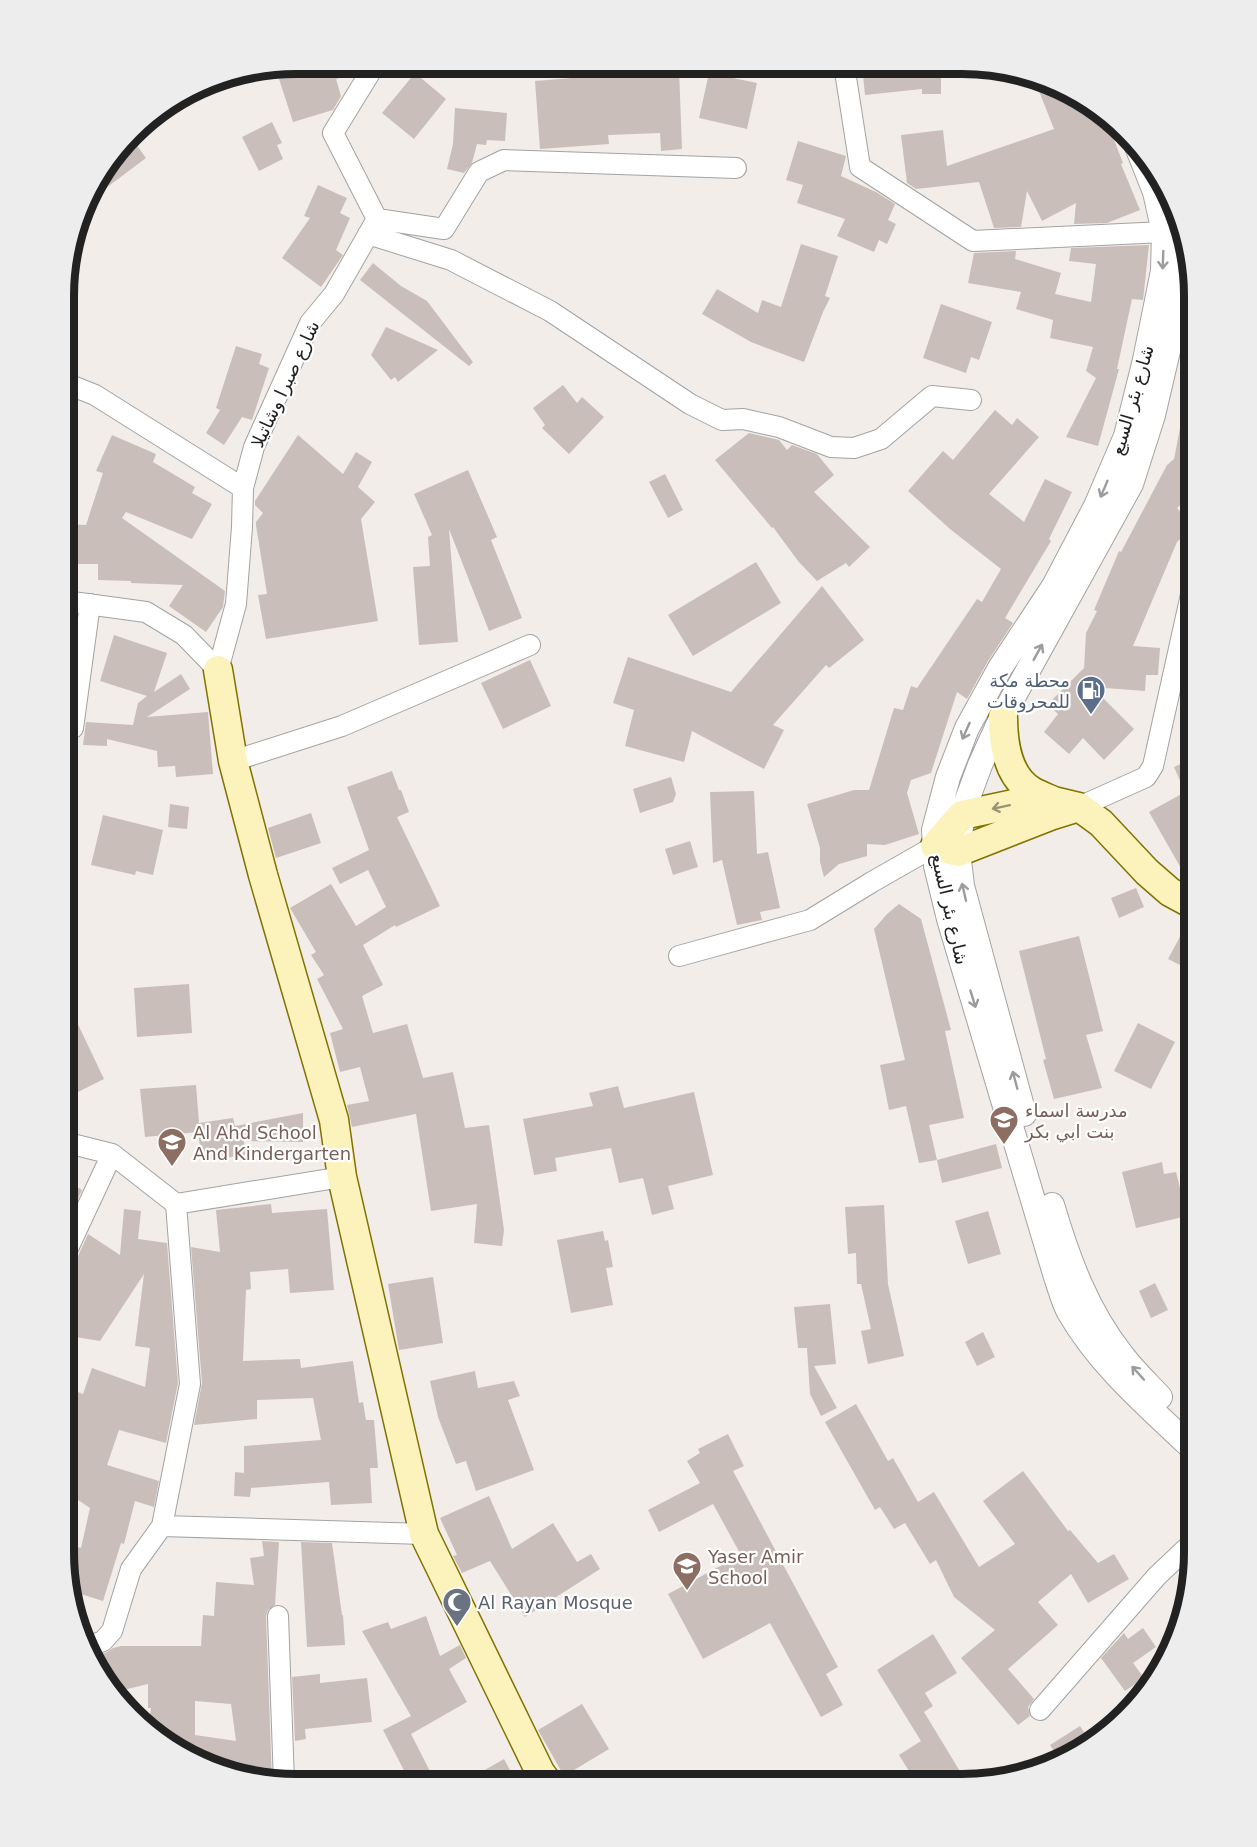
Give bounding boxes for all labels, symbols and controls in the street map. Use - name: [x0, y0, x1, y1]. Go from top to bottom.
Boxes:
- one-way arrow: [1158, 250, 1169, 270]
- street label: شارع صبرا وشاتيلا: [246, 317, 324, 451]
- street label: شارع بئر السبع: [1106, 343, 1159, 458]
- one-way arrow: [1098, 479, 1109, 497]
- one-way arrow: [1032, 644, 1044, 661]
- place label: محطة مكة للمحروقات: [987, 670, 1070, 713]
- fuel station icon: محطة مكة للمحروقات: [1075, 674, 1107, 716]
- one-way arrow: [960, 722, 971, 740]
- one-way arrow: [992, 802, 1011, 813]
- street label: شارع بئر السبع: [926, 851, 973, 967]
- one-way arrow: [958, 883, 969, 902]
- one-way arrow: [968, 989, 979, 1008]
- one-way arrow: [1009, 1071, 1020, 1090]
- place label: مدرسة اسماء بنت ابي بكر: [1024, 1100, 1128, 1143]
- school or university icon: مدرسة اسماء بنت ابي بكر: [988, 1104, 1020, 1146]
- place label: Al Ahd School And Kindergarten: [193, 1122, 351, 1164]
- school or university icon: Al Ahd School And Kindergarten: [156, 1126, 188, 1168]
- one-way arrow: [1131, 1366, 1145, 1381]
- place label: Yaser Amir School: [707, 1546, 804, 1588]
- school or university icon: Yaser Amir School: [671, 1550, 703, 1592]
- mosque icon: Al Rayan Mosque: [441, 1586, 473, 1628]
- place label: Al Rayan Mosque: [478, 1592, 633, 1613]

